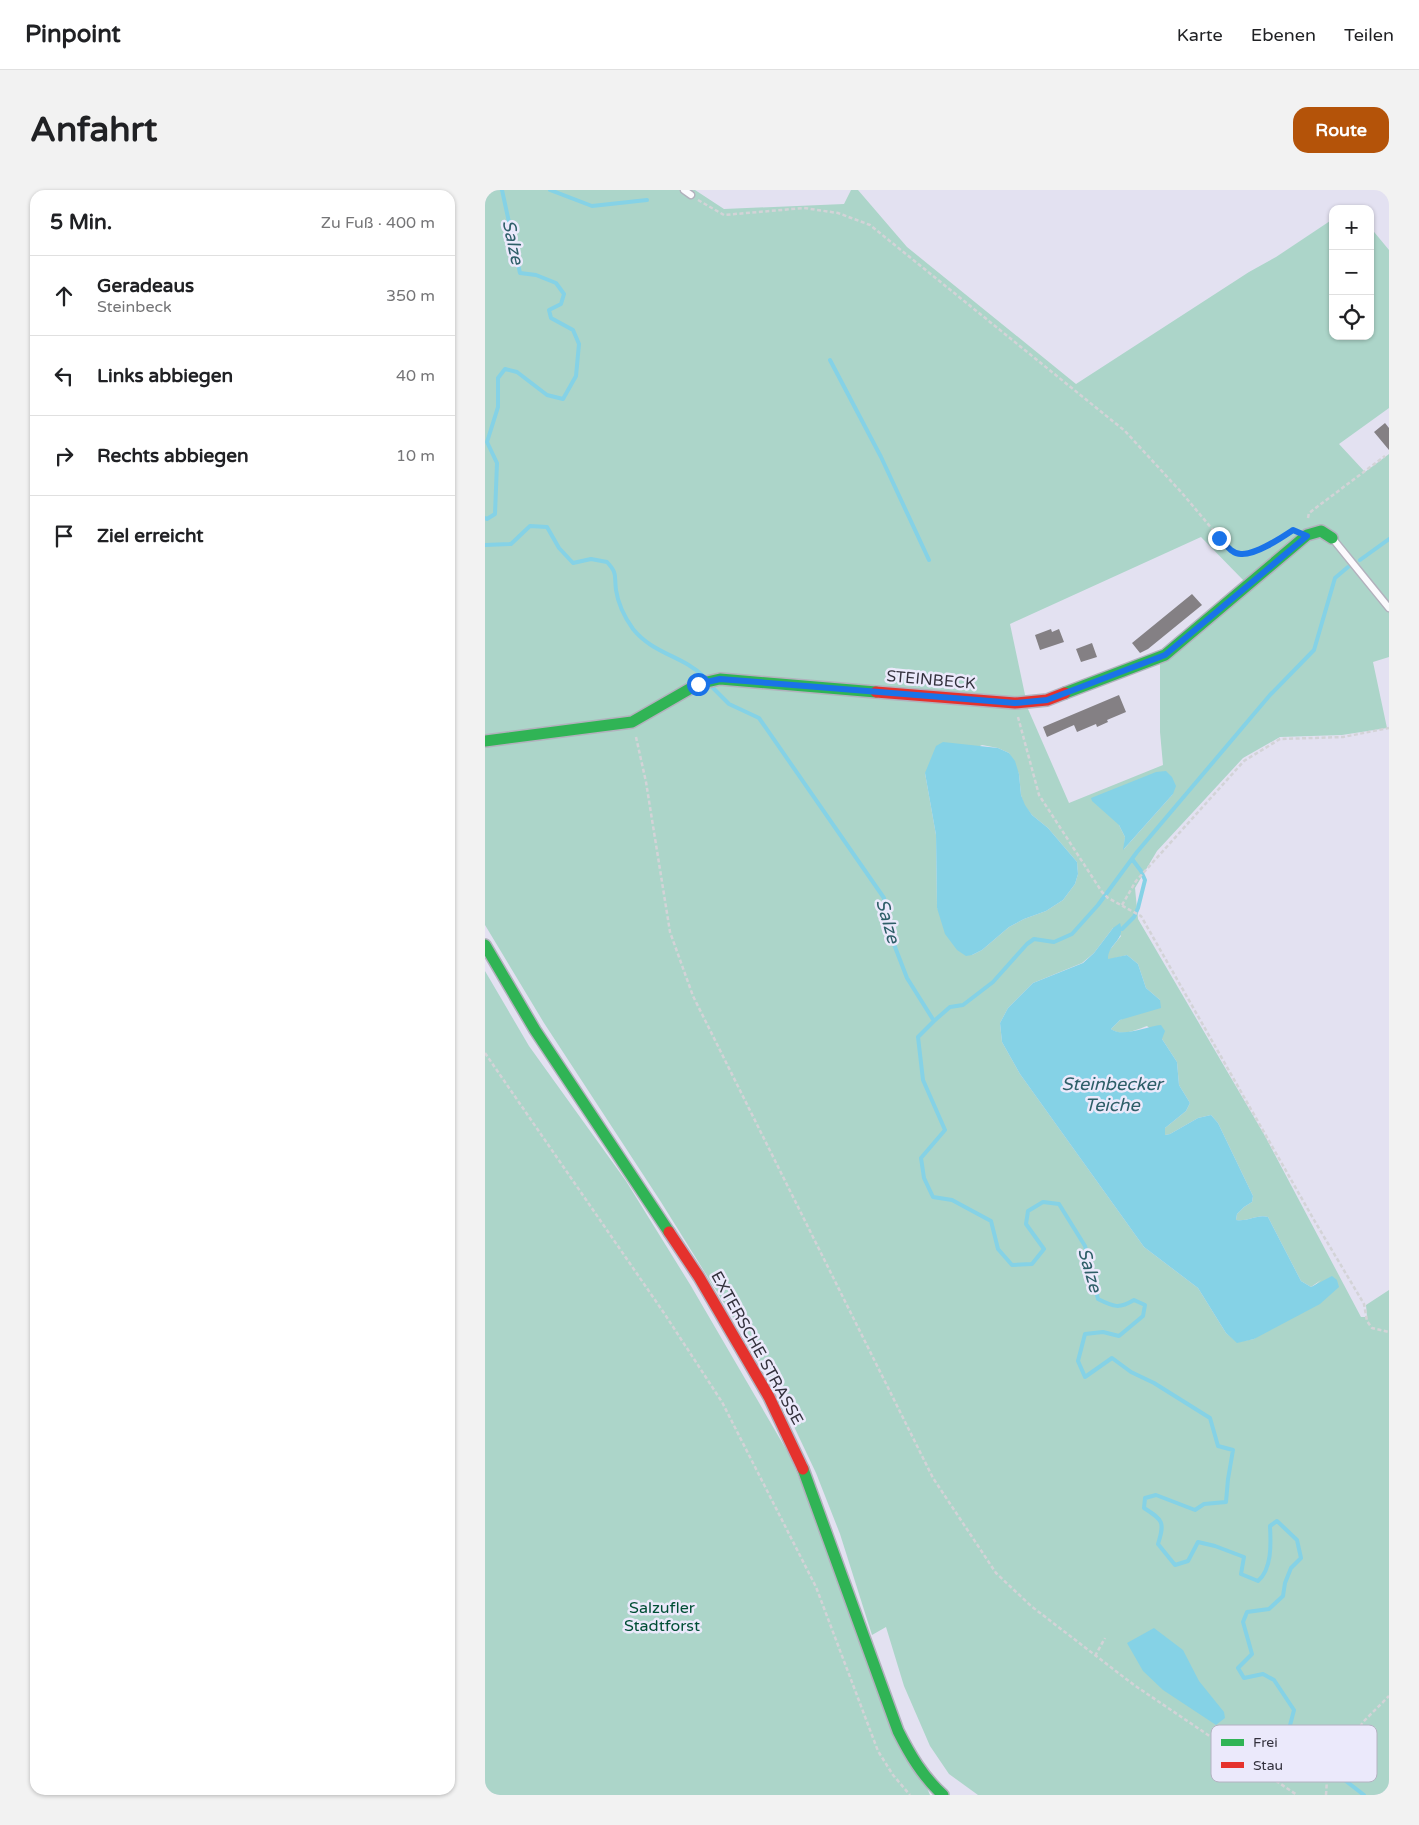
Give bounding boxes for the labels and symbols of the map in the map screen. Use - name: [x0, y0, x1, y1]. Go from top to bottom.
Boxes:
- water label: Salze: [498, 218, 529, 267]
- route end: [1208, 527, 1231, 550]
- street label: STEINBECK: [885, 666, 977, 694]
- route start: [687, 673, 710, 696]
- water label: Salze: [871, 896, 905, 946]
- water label: Steinbecker Teiche: [1062, 1073, 1165, 1116]
- water label: Salze: [1073, 1245, 1107, 1295]
- street label: EXTERSCHE STRASSE: [706, 1268, 808, 1428]
- park label: Salzufler Stadtforst: [624, 1598, 700, 1636]
- legend: [1211, 1725, 1377, 1782]
- text: Frei: [1253, 1734, 1278, 1751]
- text: Stau: [1253, 1757, 1283, 1774]

